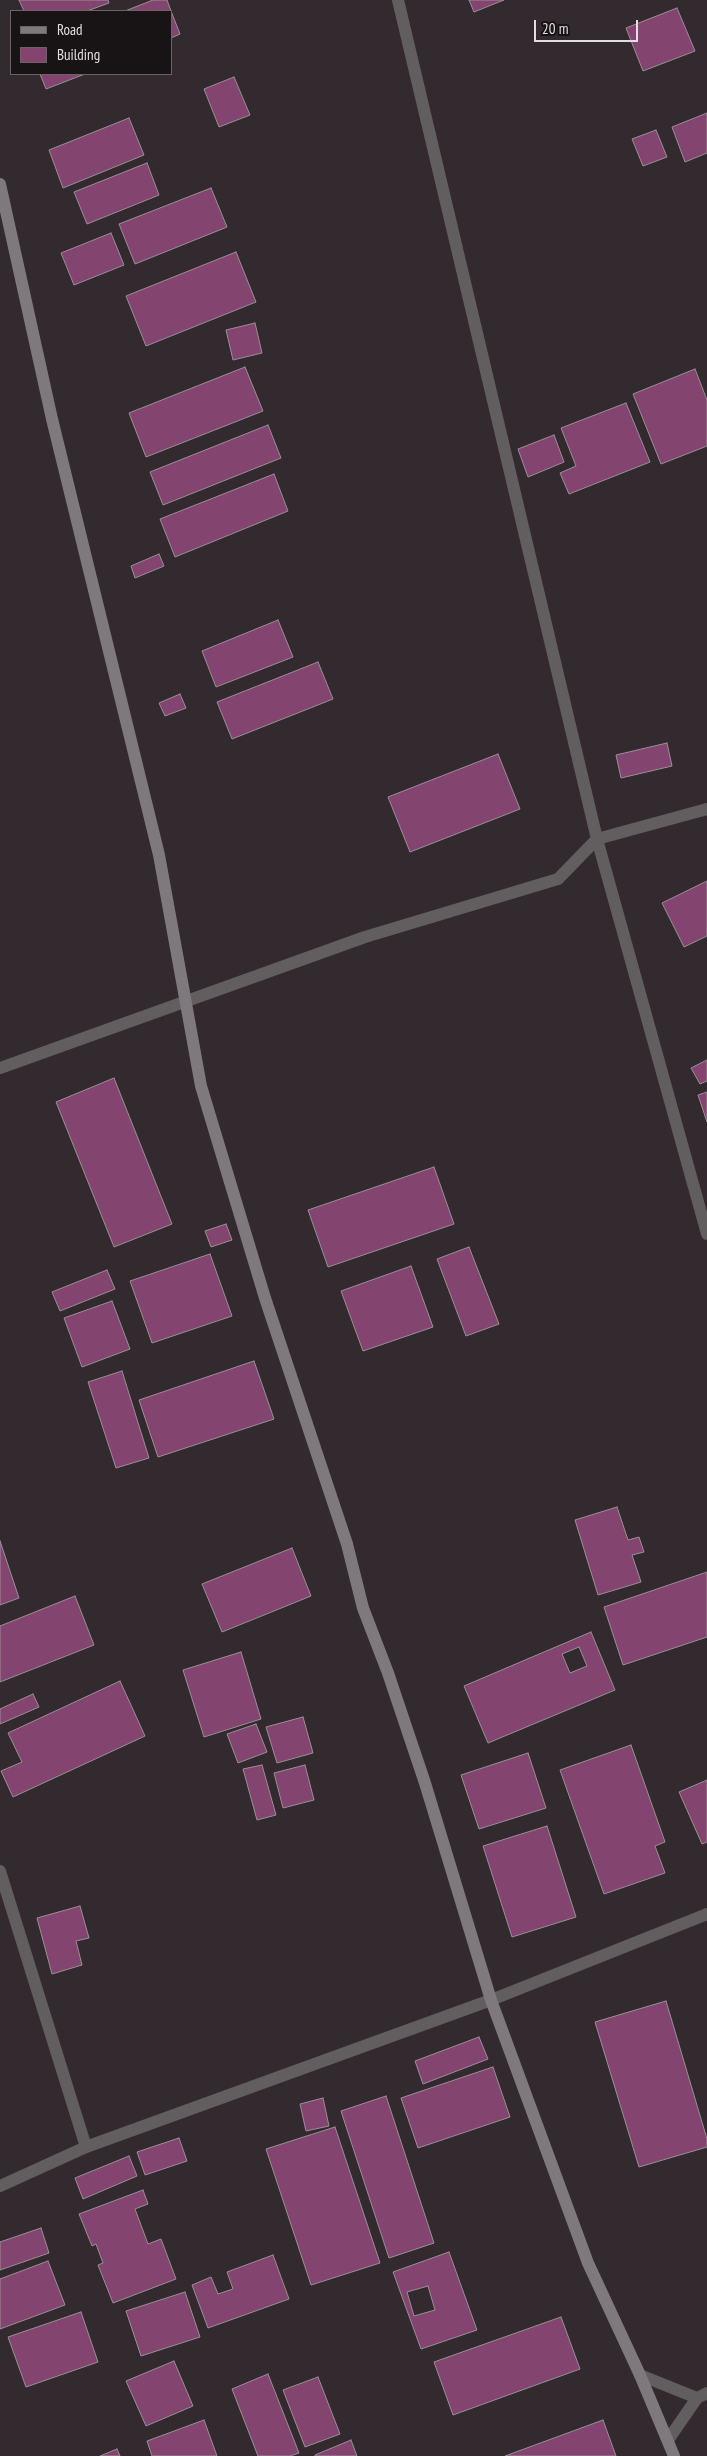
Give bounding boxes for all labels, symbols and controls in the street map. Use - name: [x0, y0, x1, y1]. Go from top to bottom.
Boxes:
- legend: [10, 10, 172, 75]
- scale bar: [537, 10, 641, 42]
- text: 20 m: [542, 19, 568, 38]
- text: Road: [57, 20, 83, 39]
- text: Building: [57, 45, 100, 64]

